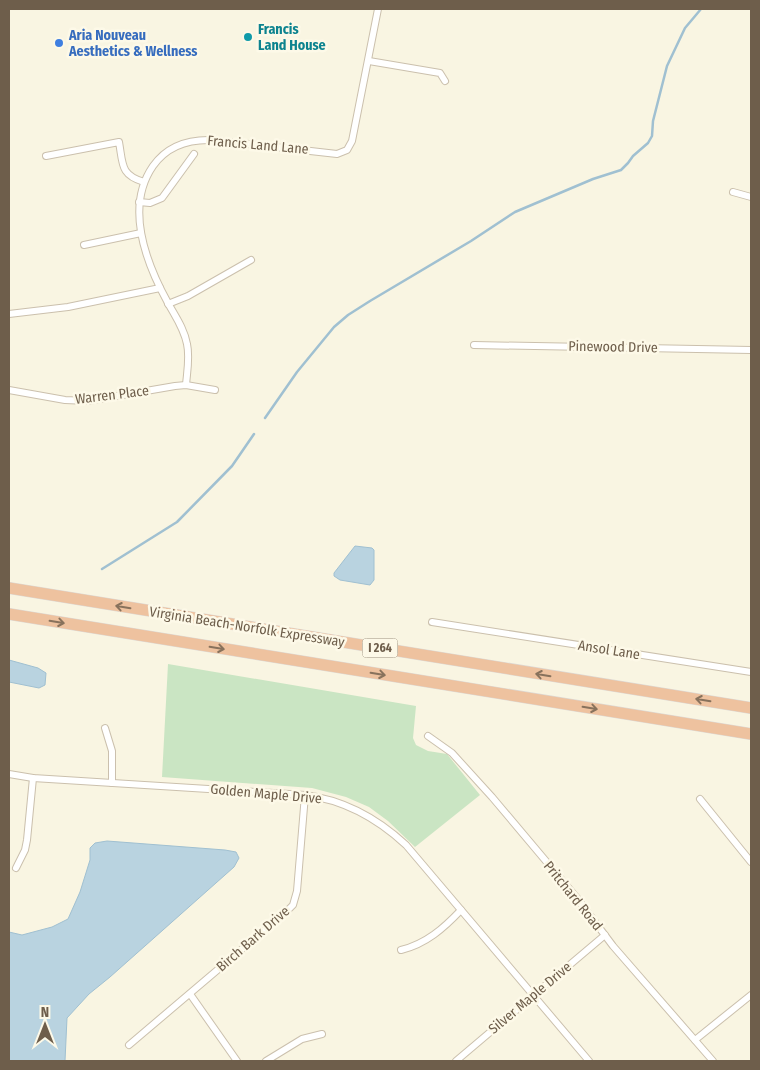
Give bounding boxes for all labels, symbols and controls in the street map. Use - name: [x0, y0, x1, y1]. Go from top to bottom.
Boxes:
- place label: Francis Land House: [258, 21, 326, 54]
- place label: Aria Nouveau Aesthetics & Wellness: [68, 27, 198, 60]
- marker: Francis Land House: [242, 31, 254, 43]
- marker: Aria Nouveau Aesthetics & Wellness: [53, 37, 65, 49]
- street label: Francis Land Lane: [207, 132, 309, 158]
- street label: Pinewood Drive: [568, 338, 658, 356]
- street label: Warren Place: [74, 382, 150, 408]
- one-way arrow: [115, 602, 131, 612]
- street label: Virginia Beach-Norfolk Expressway: [148, 603, 346, 651]
- one-way arrow: [49, 618, 65, 628]
- street label: Ansol Lane: [577, 637, 641, 663]
- road number: I 264: [362, 638, 398, 658]
- one-way arrow: [209, 643, 225, 653]
- one-way arrow: [369, 669, 385, 679]
- one-way arrow: [535, 669, 551, 679]
- one-way arrow: [695, 695, 711, 705]
- one-way arrow: [582, 703, 598, 713]
- street label: Golden Maple Drive: [210, 781, 323, 807]
- street label: Pritchard Road: [540, 858, 606, 934]
- street label: Birch Bark Drive: [213, 903, 293, 975]
- street label: Silver Maple Drive: [485, 958, 575, 1038]
- north arrow: [20, 1000, 70, 1050]
- text: N: [41, 1004, 49, 1021]

